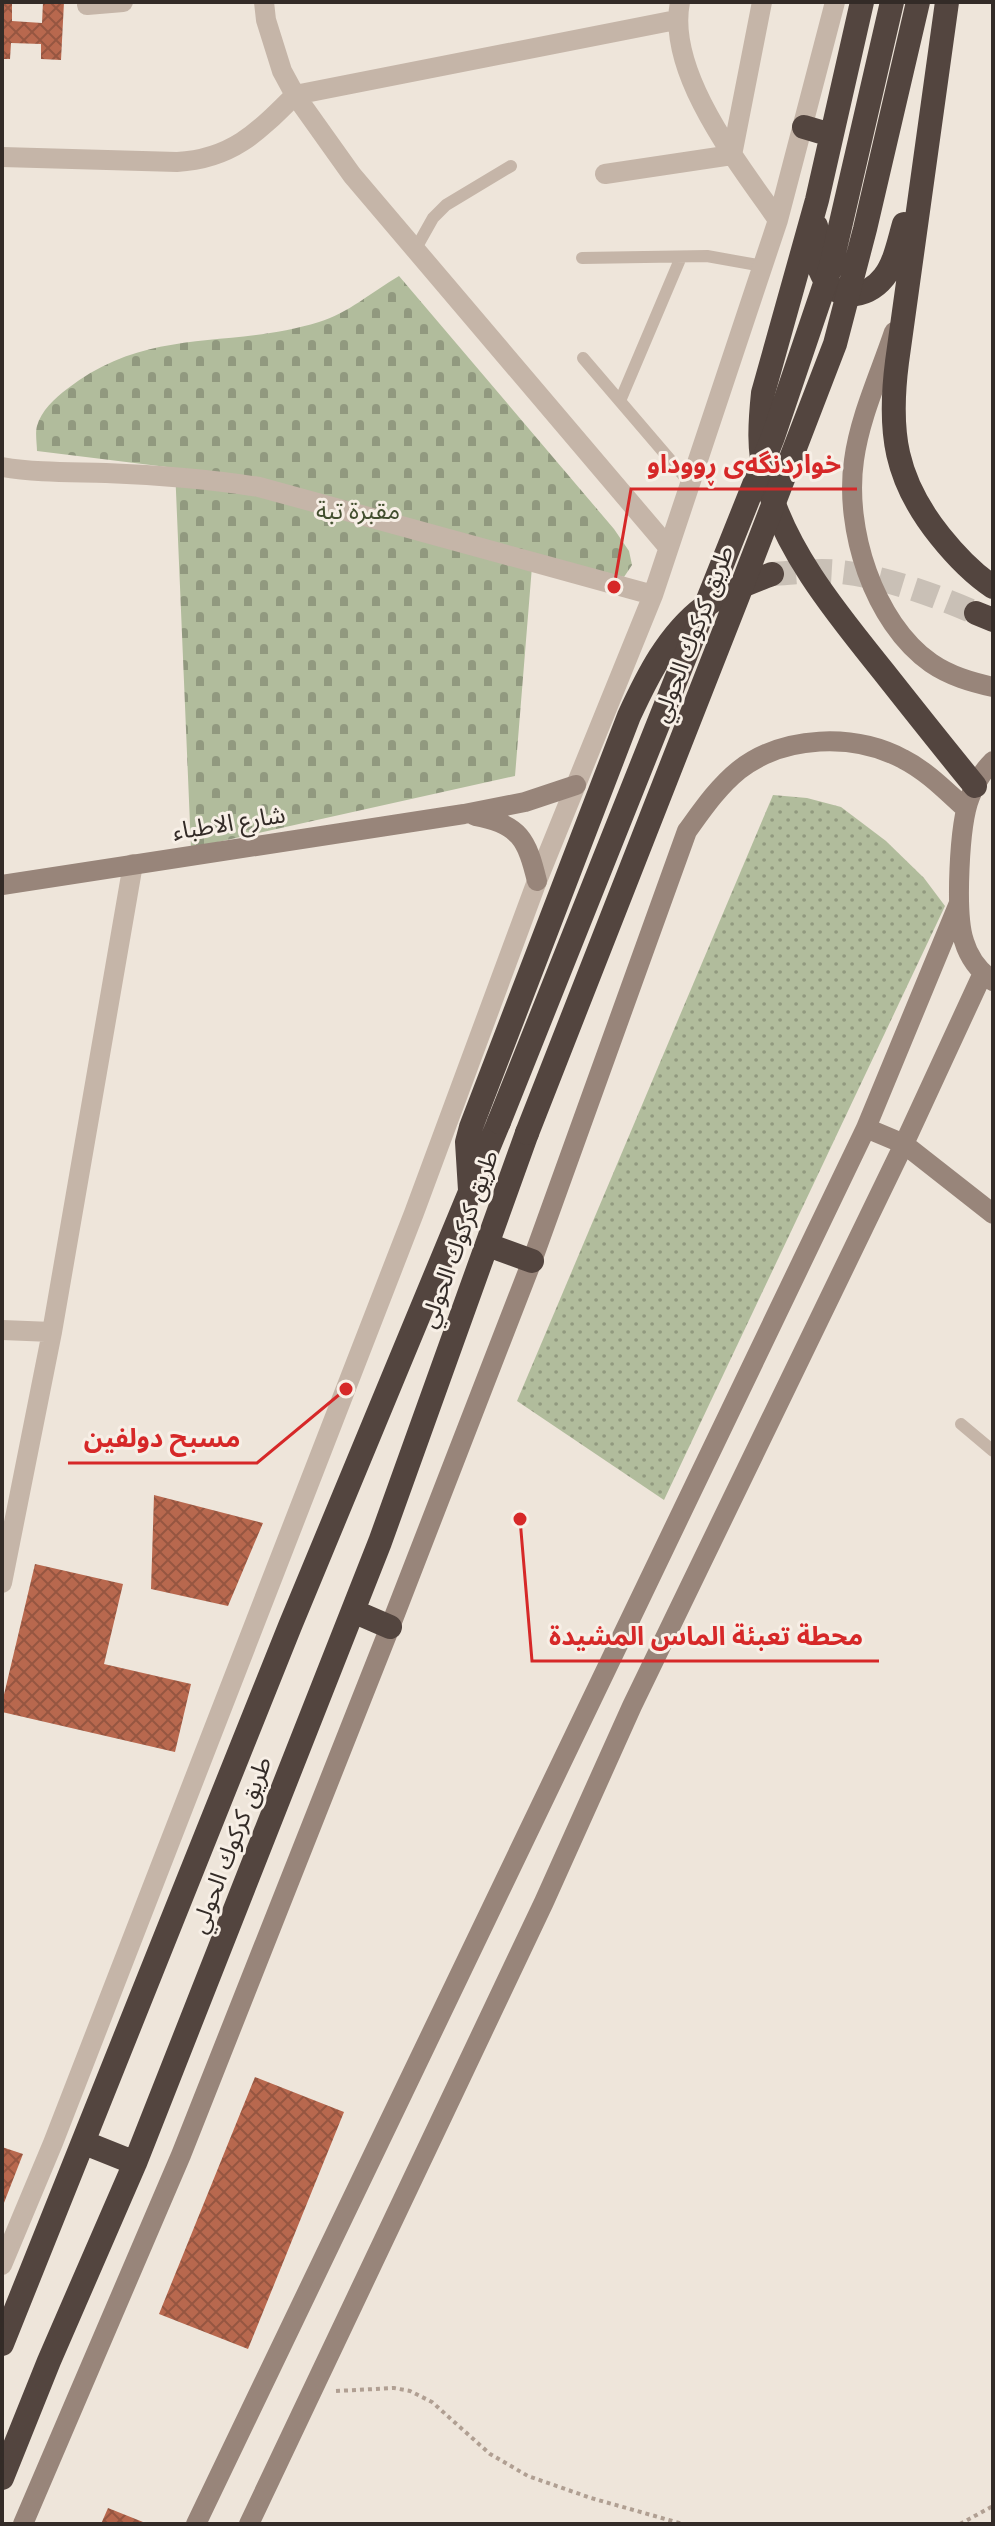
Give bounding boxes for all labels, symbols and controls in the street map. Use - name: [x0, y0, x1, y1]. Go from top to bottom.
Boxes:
- callout: خواردنگەی ڕووداو: [631, 439, 857, 489]
- text: خواردنگەی ڕووداو: [647, 449, 841, 486]
- park label: مقبرة تبة: [316, 497, 400, 525]
- street label: طريق كركوك الحولي: [646, 542, 744, 728]
- street label: شارع الاطباء: [171, 800, 288, 849]
- street label: طريق كركوك الحولي: [414, 1146, 508, 1333]
- callout: مسبح دولفين: [68, 1413, 257, 1463]
- text: مسبح دولفين: [84, 1423, 240, 1457]
- callout: محطة تعبئة الماس المشيدة: [532, 1611, 879, 1661]
- text: محطة تعبئة الماس المشيدة: [549, 1621, 863, 1651]
- street label: طريق كركوك الحولي: [184, 1753, 282, 1939]

